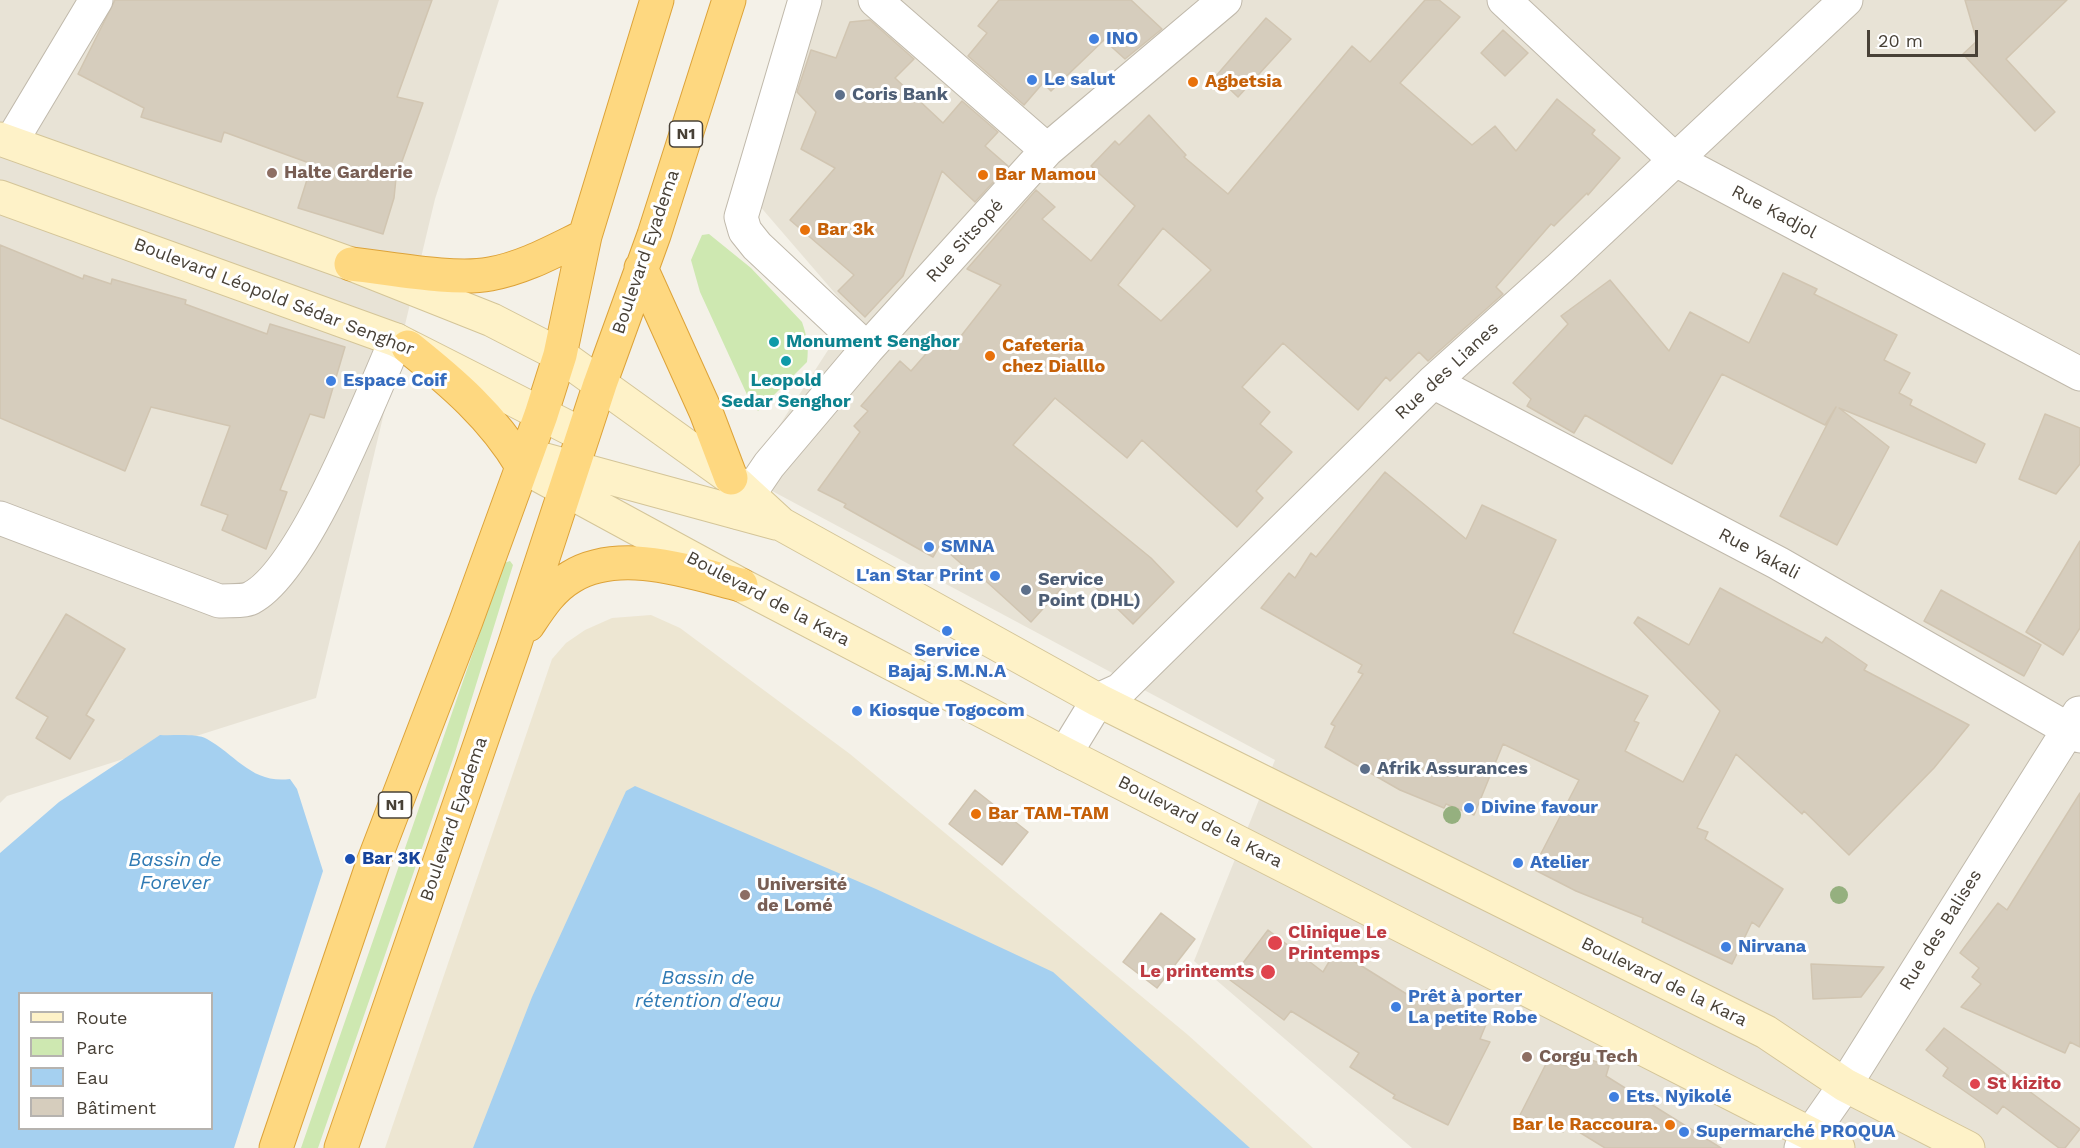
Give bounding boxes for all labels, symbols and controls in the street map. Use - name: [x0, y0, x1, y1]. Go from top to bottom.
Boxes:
- scale bar: [1870, 18, 1981, 56]
- place label: INO: [1106, 28, 1138, 50]
- text: 20 m: [1878, 30, 1923, 51]
- marker: INO: [1087, 32, 1101, 46]
- place label: Le salut: [1044, 69, 1115, 91]
- place label: Agbetsia: [1205, 71, 1282, 93]
- marker: Le salut: [1025, 73, 1039, 87]
- marker: Agbetsia: [1186, 75, 1200, 89]
- place label: Coris Bank: [852, 84, 948, 106]
- marker: Coris Bank: [833, 88, 847, 102]
- road number: N1: [670, 121, 702, 147]
- place label: Halte Garderie: [284, 162, 413, 184]
- place label: Bar Mamou: [995, 164, 1096, 186]
- marker: Halte Garderie: [265, 166, 279, 180]
- street label: Boulevard Eyadema: [608, 167, 684, 337]
- marker: Bar Mamou: [976, 168, 990, 182]
- street label: Rue Kadjol: [1728, 181, 1820, 243]
- street label: Rue Sitsopé: [922, 195, 1008, 287]
- place label: Bar 3k: [817, 219, 874, 241]
- marker: Bar 3k: [798, 223, 812, 237]
- street label: Boulevard Léopold Sédar Senghor: [131, 233, 417, 361]
- street label: Rue des Lianes: [1391, 318, 1503, 424]
- place label: Monument Senghor: [786, 331, 960, 353]
- marker: Monument Senghor: [767, 335, 781, 349]
- place label: Cafeteria chez Dialllo: [1002, 335, 1105, 378]
- marker: Cafeteria chez Dialllo: [983, 349, 997, 363]
- marker: Leopold Sedar Senghor: [779, 354, 793, 368]
- place label: Espace Coif: [343, 370, 447, 392]
- place label: Leopold Sedar Senghor: [721, 370, 851, 412]
- marker: Espace Coif: [324, 374, 338, 388]
- street label: Rue Yakali: [1715, 524, 1803, 584]
- place label: SMNA: [941, 536, 995, 558]
- marker: SMNA: [922, 540, 936, 554]
- street label: Boulevard de la Kara: [683, 547, 853, 651]
- place label: L'an Star Print: [856, 565, 983, 587]
- marker: L'an Star Print: [988, 569, 1002, 583]
- place label: Service Point (DHL): [1038, 569, 1141, 612]
- marker: Service Point (DHL): [1019, 583, 1033, 597]
- marker: Service Bajaj S.M.N.A: [940, 624, 954, 638]
- place label: Service Bajaj S.M.N.A: [888, 640, 1006, 682]
- place label: Kiosque Togocom: [869, 700, 1025, 722]
- marker: Kiosque Togocom: [850, 704, 864, 718]
- street label: Boulevard Eyadema: [416, 734, 492, 904]
- place label: Afrik Assurances: [1377, 758, 1528, 780]
- marker: Afrik Assurances: [1358, 762, 1372, 776]
- street label: Boulevard de la Kara: [1114, 771, 1286, 873]
- road number: N1: [378, 792, 412, 818]
- place label: Divine favour: [1481, 797, 1598, 819]
- marker: Divine favour: [1462, 801, 1476, 815]
- place label: Bar TAM-TAM: [988, 803, 1109, 825]
- marker: Bar TAM-TAM: [969, 807, 983, 821]
- water label: Bassin de Forever: [128, 848, 222, 895]
- place label: Bar 3K: [362, 848, 421, 870]
- marker: Bar 3K: [343, 852, 357, 866]
- place label: Atelier: [1530, 852, 1589, 874]
- marker: Atelier: [1511, 856, 1525, 870]
- street label: Rue des Balises: [1895, 866, 1987, 994]
- place label: Université de Lomé: [757, 874, 847, 916]
- marker: Université de Lomé: [738, 888, 752, 902]
- place label: Clinique Le Printemps: [1288, 922, 1387, 964]
- street label: Boulevard de la Kara: [1578, 932, 1750, 1032]
- marker: Clinique Le Printemps: [1266, 934, 1284, 952]
- place label: Nirvana: [1738, 936, 1806, 958]
- marker: Nirvana: [1719, 940, 1733, 954]
- place label: Le printemts: [1140, 961, 1254, 983]
- marker: Le printemts: [1259, 963, 1277, 981]
- water label: Bassin de rétention d'eau: [635, 966, 781, 1013]
- place label: Prêt à porter La petite Robe: [1408, 986, 1537, 1028]
- legend: [18, 992, 213, 1130]
- marker: Prêt à porter La petite Robe: [1389, 1000, 1403, 1014]
- text: Route: [76, 1007, 128, 1028]
- text: Parc: [76, 1037, 114, 1058]
- place label: Corgu Tech: [1539, 1046, 1638, 1068]
- marker: Corgu Tech: [1520, 1050, 1534, 1064]
- text: Eau: [76, 1067, 109, 1088]
- place label: St kizito: [1987, 1073, 2061, 1095]
- marker: St kizito: [1968, 1077, 1982, 1091]
- place label: Ets. Nyikolé: [1626, 1086, 1732, 1108]
- marker: Ets. Nyikolé: [1607, 1090, 1621, 1104]
- text: Bâtiment: [76, 1097, 156, 1118]
- place label: Bar le Raccoura.: [1512, 1114, 1658, 1136]
- marker: Bar le Raccoura.: [1663, 1118, 1677, 1132]
- place label: Supermarché PROQUA: [1696, 1121, 1895, 1143]
- marker: Supermarché PROQUA: [1677, 1125, 1691, 1139]

